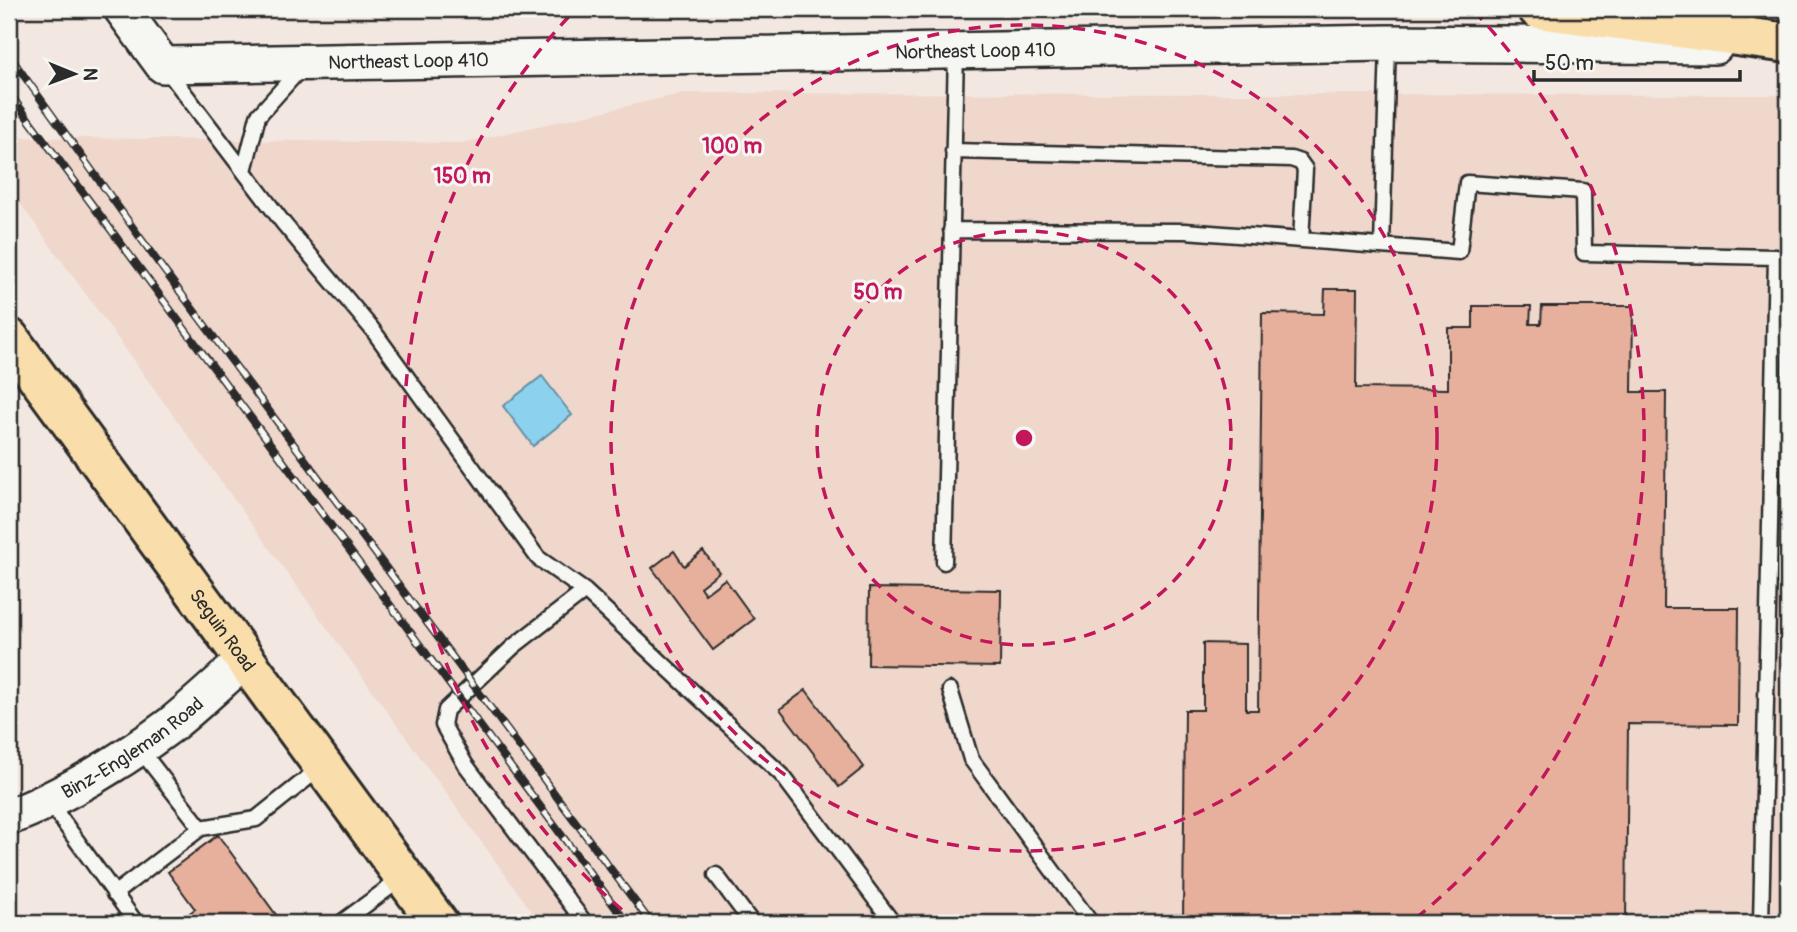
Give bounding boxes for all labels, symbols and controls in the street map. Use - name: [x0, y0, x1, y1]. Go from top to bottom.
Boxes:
- north arrow: [38, 38, 108, 108]
- street label: Northeast Loop 410: [895, 38, 1056, 65]
- scale bar: [1534, 38, 1741, 82]
- street label: Northeast Loop 410: [328, 48, 489, 75]
- text: 50 m: [1545, 50, 1594, 77]
- text: N: [78, 68, 102, 81]
- text: 100 m: [702, 133, 762, 160]
- text: 150 m: [433, 163, 491, 190]
- text: 50 m: [854, 279, 903, 306]
- centre of rings: [1012, 426, 1036, 450]
- street label: Seguin Road: [184, 584, 261, 677]
- street label: Binz-Engleman Road: [58, 692, 209, 805]

